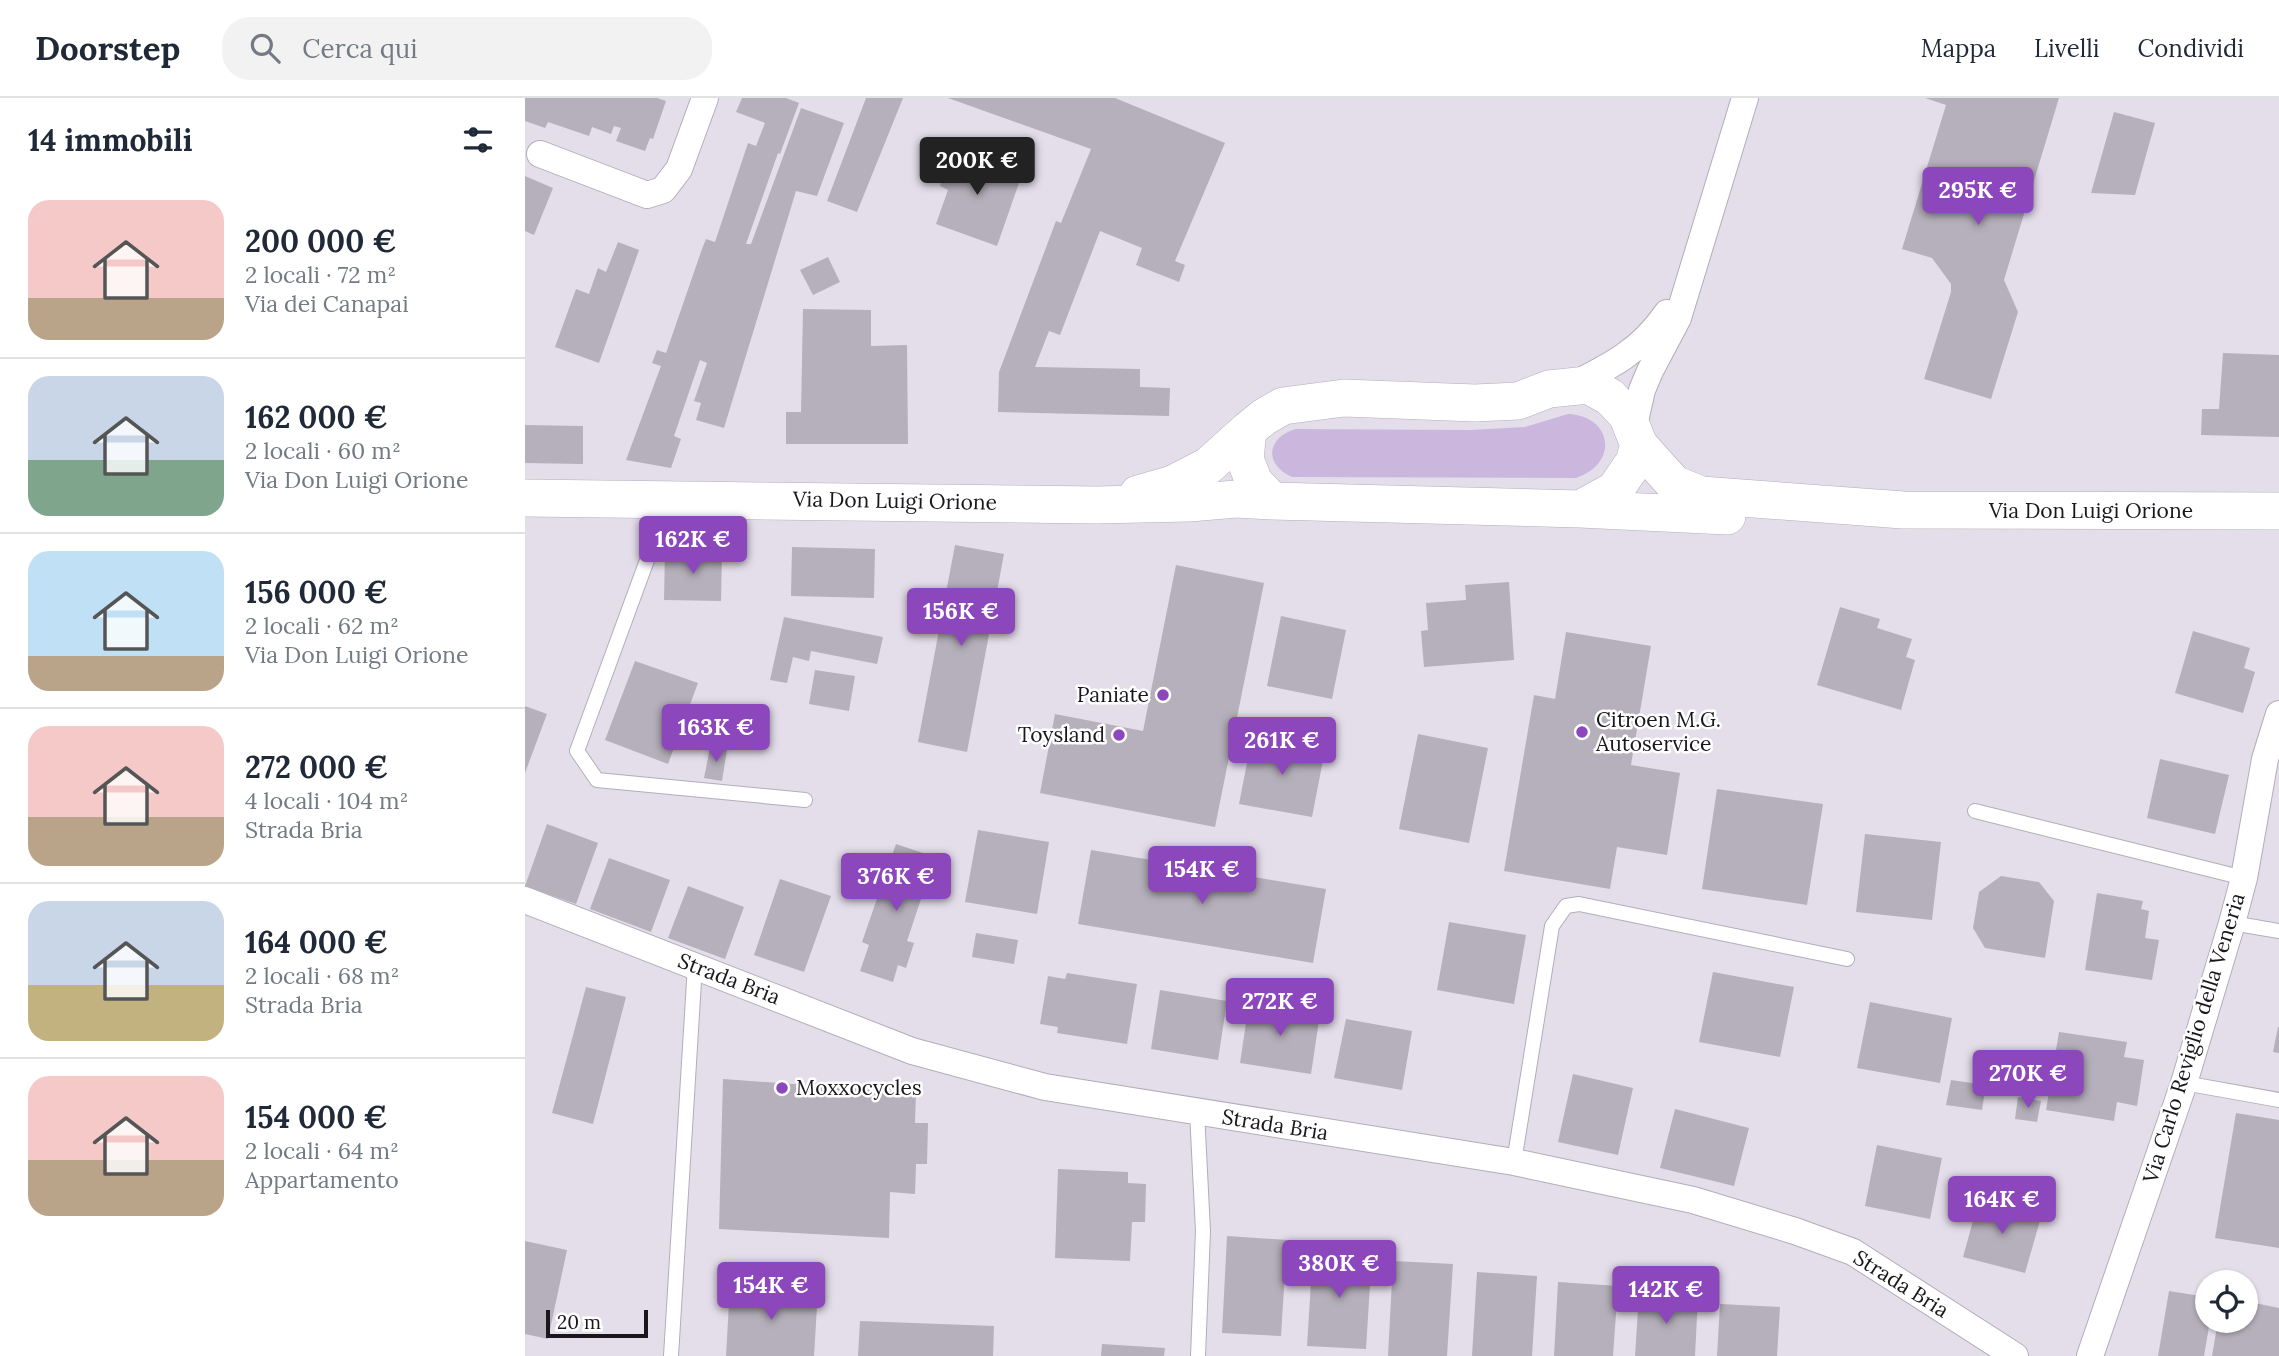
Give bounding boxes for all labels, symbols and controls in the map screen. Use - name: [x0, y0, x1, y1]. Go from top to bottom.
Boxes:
- search box: [222, 17, 712, 80]
- text: Doorstep: [35, 27, 180, 69]
- icon: search: [246, 29, 284, 67]
- text: Cerca qui: [302, 32, 418, 65]
- text: Mappa: [1921, 33, 1996, 64]
- text: Livelli: [2034, 33, 2100, 64]
- text: Condividi: [2138, 33, 2244, 64]
- text: 14 immobili: [28, 121, 193, 159]
- icon: filters: [459, 121, 497, 159]
- pin: 200K €: [920, 138, 1034, 197]
- text: 200K €: [936, 145, 1018, 174]
- pin: 295K €: [1921, 167, 2035, 227]
- text: 295K €: [1939, 175, 2017, 204]
- text: 200 000 €: [245, 222, 396, 260]
- icon: home: [84, 228, 168, 312]
- text: 2 locali · 72 m²: [245, 260, 396, 289]
- text: Via dei Canapai: [245, 289, 409, 318]
- text: 162 000 €: [245, 398, 388, 436]
- icon: home: [84, 404, 168, 488]
- text: 2 locali · 60 m²: [245, 436, 401, 465]
- text: Via Don Luigi Orione: [245, 465, 469, 494]
- street label: Via Don Luigi Orione: [792, 485, 997, 516]
- street label: Via Don Luigi Orione: [1988, 497, 2193, 524]
- pin: 162K €: [636, 517, 750, 576]
- text: 162K €: [655, 524, 731, 553]
- text: 156 000 €: [245, 573, 388, 611]
- icon: home: [84, 579, 168, 663]
- pin: 156K €: [904, 588, 1018, 648]
- text: 156K €: [923, 596, 999, 625]
- text: 2 locali · 62 m²: [245, 611, 399, 640]
- text: Via Don Luigi Orione: [245, 640, 469, 669]
- place label: Paniate: [1077, 681, 1149, 708]
- marker: Paniate: [1155, 687, 1171, 703]
- pin: 163K €: [659, 704, 773, 764]
- place label: Citroen M.G. Autoservice: [1595, 706, 1721, 757]
- text: 163K €: [678, 712, 754, 741]
- pin: 261K €: [1225, 718, 1339, 777]
- place label: Toysland: [1018, 721, 1105, 748]
- marker: Citroen M.G. Autoservice: [1574, 724, 1590, 740]
- text: 261K €: [1244, 725, 1320, 754]
- marker: Toysland: [1111, 727, 1127, 743]
- text: 272 000 €: [245, 748, 388, 786]
- icon: home: [84, 754, 168, 838]
- text: 4 locali · 104 m²: [245, 786, 408, 815]
- text: Strada Bria: [245, 815, 363, 844]
- pin: 154K €: [1145, 846, 1259, 906]
- pin: 376K €: [839, 854, 953, 913]
- text: 154K €: [1164, 854, 1240, 883]
- text: 376K €: [857, 861, 935, 890]
- street label: Via Carlo Reviglio della Veneria: [2136, 889, 2251, 1187]
- text: 164 000 €: [245, 923, 388, 961]
- icon: home: [84, 929, 168, 1013]
- street label: Strada Bria: [674, 947, 784, 1010]
- text: 2 locali · 68 m²: [245, 961, 399, 990]
- pin: 272K €: [1223, 978, 1337, 1038]
- text: 272K €: [1242, 986, 1318, 1015]
- text: Strada Bria: [245, 990, 363, 1019]
- pin: 270K €: [1971, 1051, 2085, 1110]
- text: 270K €: [1989, 1058, 2067, 1087]
- place label: Moxxocycles: [796, 1074, 922, 1101]
- marker: Moxxocycles: [774, 1080, 790, 1096]
- text: 154 000 €: [245, 1098, 387, 1136]
- street label: Strada Bria: [1220, 1103, 1330, 1146]
- icon: home: [84, 1104, 168, 1188]
- text: 2 locali · 64 m²: [245, 1136, 399, 1165]
- text: Appartamento: [245, 1165, 399, 1194]
- pin: 164K €: [1945, 1176, 2059, 1236]
- text: 164K €: [1964, 1184, 2040, 1213]
- pin: 380K €: [1282, 1240, 1396, 1300]
- street label: Strada Bria: [1849, 1244, 1954, 1324]
- text: 380K €: [1298, 1248, 1380, 1277]
- pin: 154K €: [714, 1262, 828, 1322]
- pin: 142K €: [1609, 1266, 1723, 1326]
- text: 154K €: [733, 1270, 809, 1299]
- map controls: [2195, 1270, 2258, 1333]
- button: locate: [2195, 1270, 2258, 1333]
- text: 142K €: [1628, 1274, 1704, 1303]
- scale bar: [546, 1307, 647, 1339]
- text: 20 m: [557, 1310, 601, 1334]

